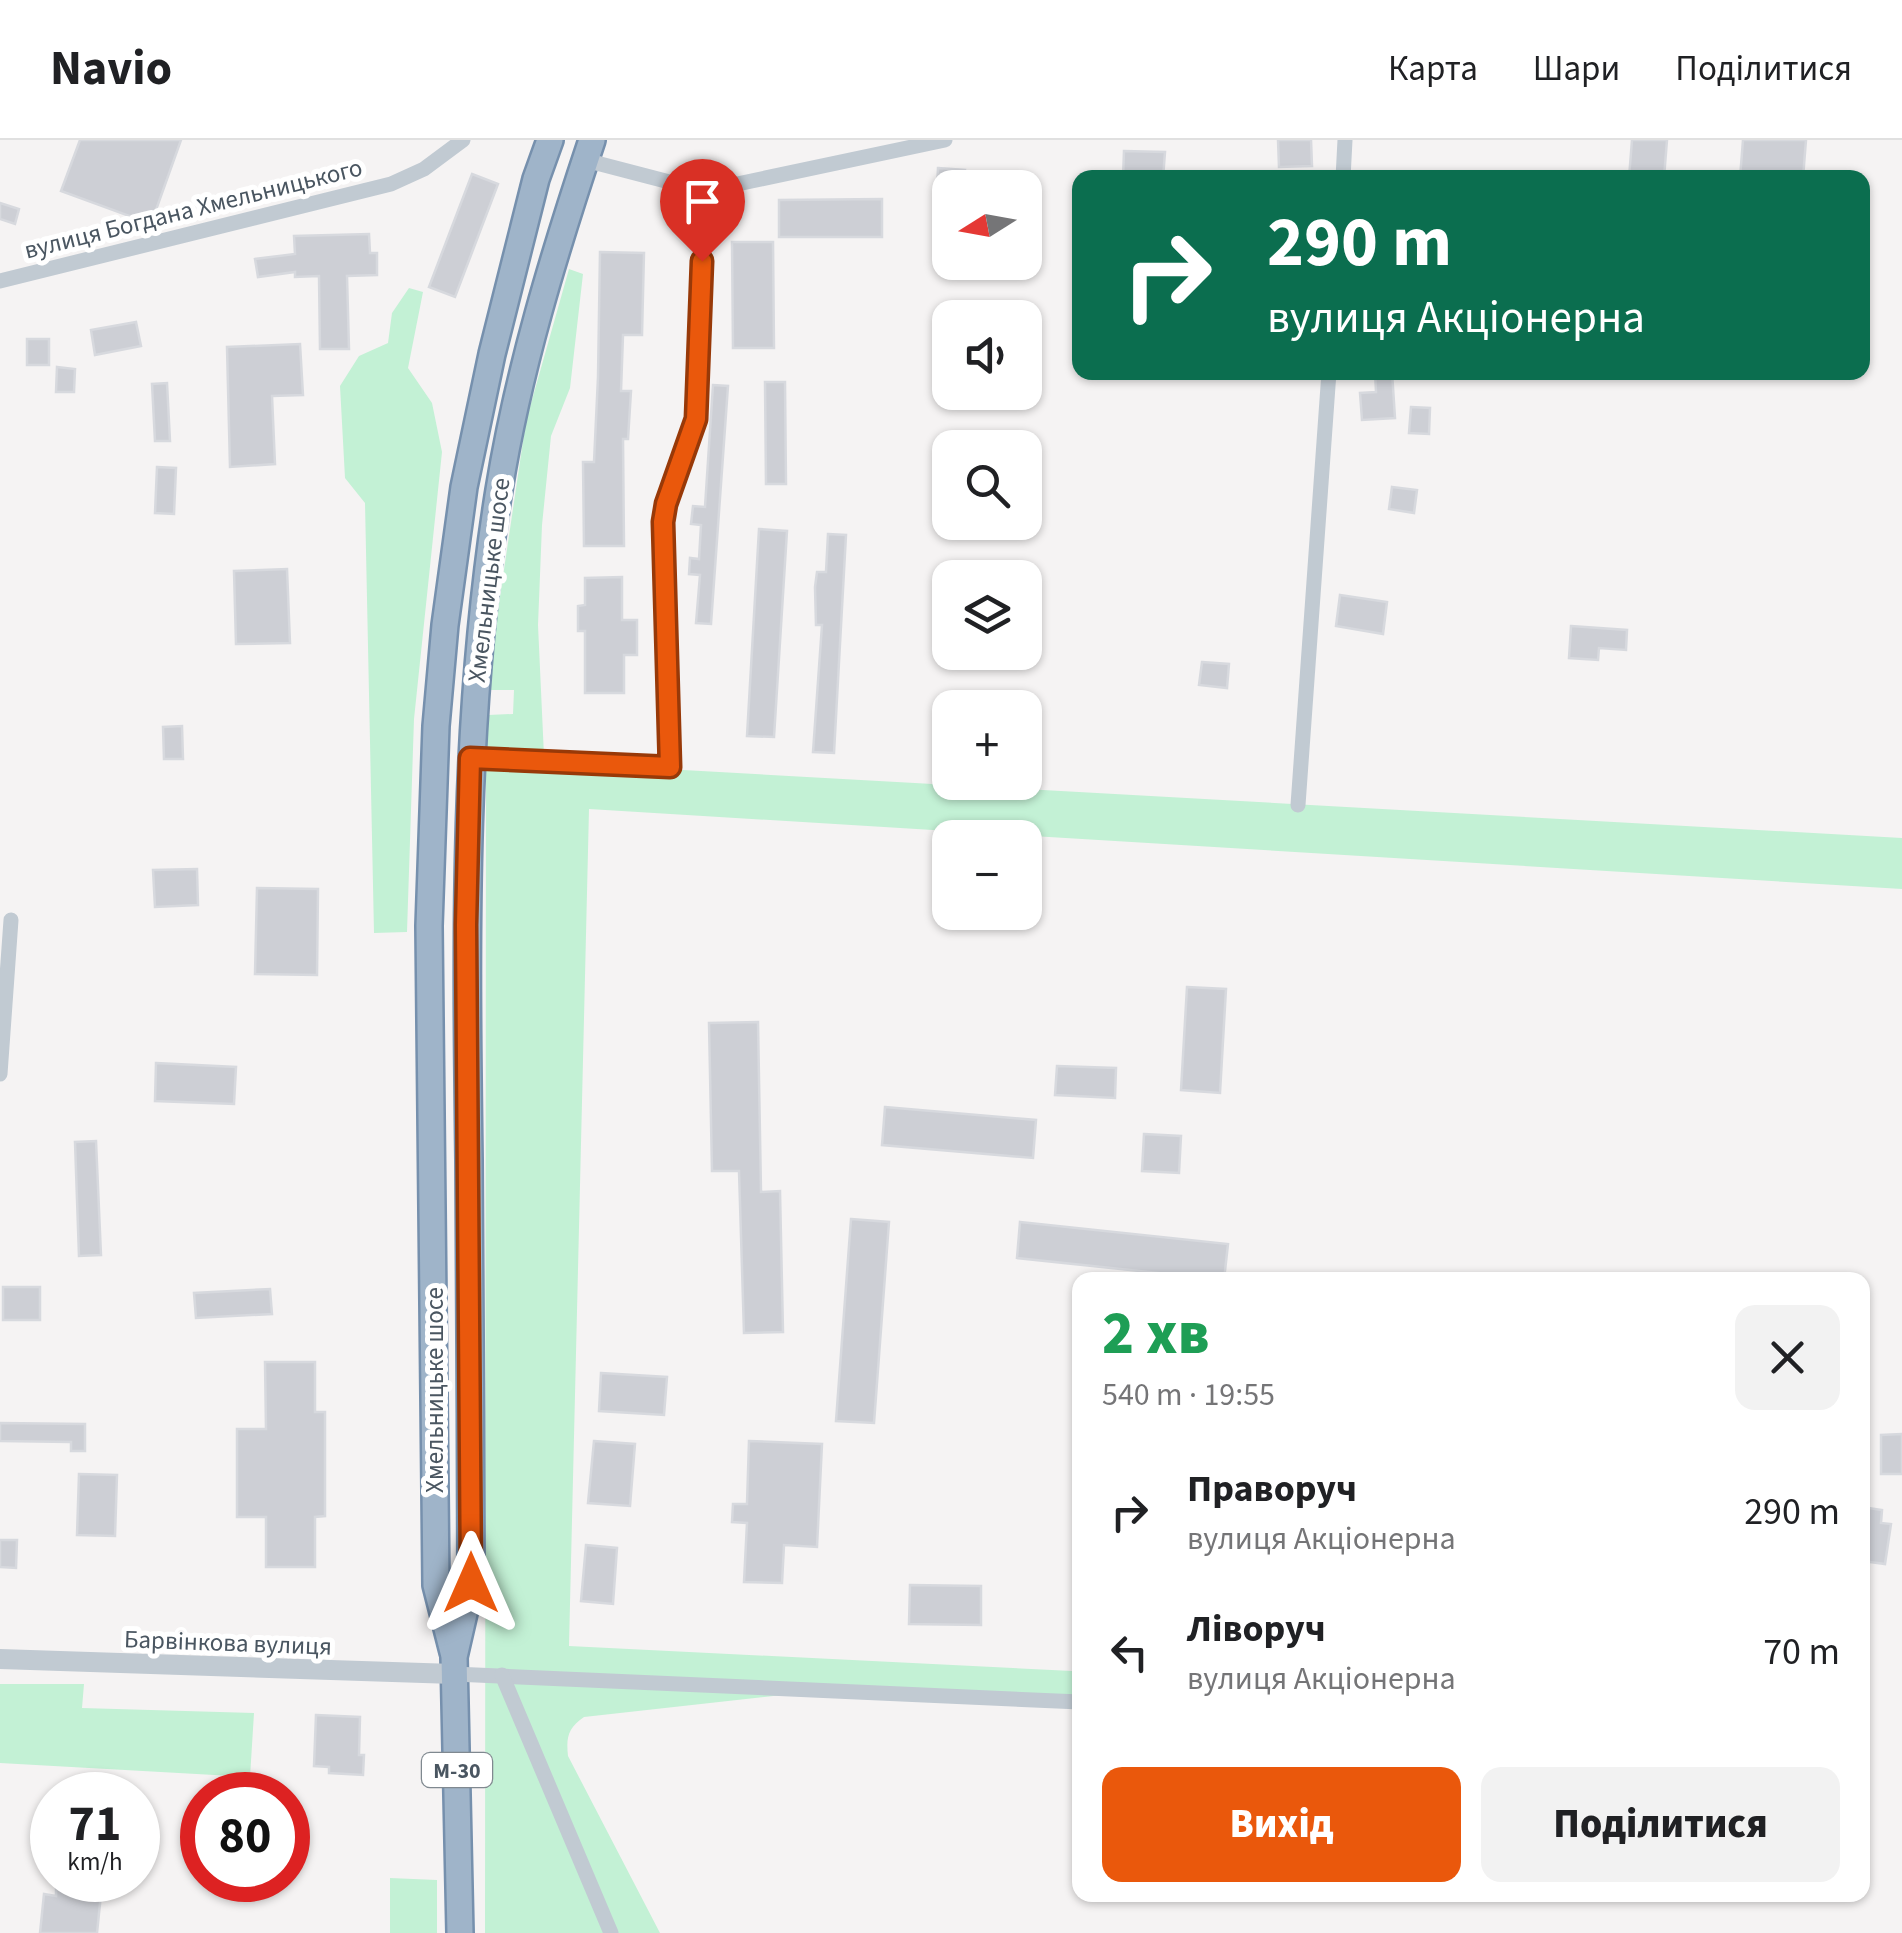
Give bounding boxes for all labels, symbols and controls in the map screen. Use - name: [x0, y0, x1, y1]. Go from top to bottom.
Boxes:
- text: Navio: [50, 35, 172, 103]
- text: Карта: [1388, 44, 1478, 94]
- text: Шари: [1533, 44, 1620, 94]
- text: Поділитися: [1675, 44, 1852, 94]
- street label: вулиця Богдана Хмельницького: [20, 149, 366, 268]
- pin: [660, 159, 745, 262]
- north arrow: [932, 170, 1042, 280]
- map controls: [932, 170, 1042, 930]
- icon: arrive: [675, 174, 730, 229]
- text: 290 m: [1267, 193, 1452, 293]
- icon: right: [1102, 210, 1232, 340]
- text: вулиця Акціонерна: [1267, 286, 1645, 350]
- button: sound: [932, 300, 1042, 410]
- button: search: [932, 430, 1042, 540]
- street label: Хмельницьке шосе: [459, 476, 519, 684]
- button: layers: [932, 560, 1042, 670]
- button: +: [932, 690, 1042, 800]
- button: −: [932, 820, 1042, 930]
- street label: Хмельницьке шосе: [417, 1287, 453, 1493]
- text: 2 хв: [1102, 1292, 1210, 1377]
- button: close: [1735, 1305, 1840, 1410]
- text: 540 m · 19:55: [1102, 1372, 1275, 1418]
- text: Праворуч: [1187, 1462, 1357, 1516]
- icon: right: [1102, 1485, 1157, 1540]
- text: 290 m: [1744, 1485, 1840, 1539]
- text: вулиця Акціонерна: [1187, 1516, 1456, 1562]
- position arrow: [419, 1531, 523, 1635]
- text: Ліворуч: [1187, 1602, 1326, 1656]
- street label: Барвінкова вулиця: [123, 1621, 333, 1665]
- icon: left: [1102, 1625, 1157, 1680]
- text: 70 m: [1763, 1625, 1840, 1679]
- text: вулиця Акціонерна: [1187, 1656, 1456, 1702]
- road number: М-30: [422, 1753, 492, 1787]
- button: Вихід: [1102, 1767, 1461, 1882]
- button: Поділитися: [1481, 1767, 1840, 1882]
- speed limit sign: 80: [180, 1772, 310, 1902]
- text: 71: [69, 1789, 121, 1860]
- text: km/h: [67, 1844, 123, 1880]

